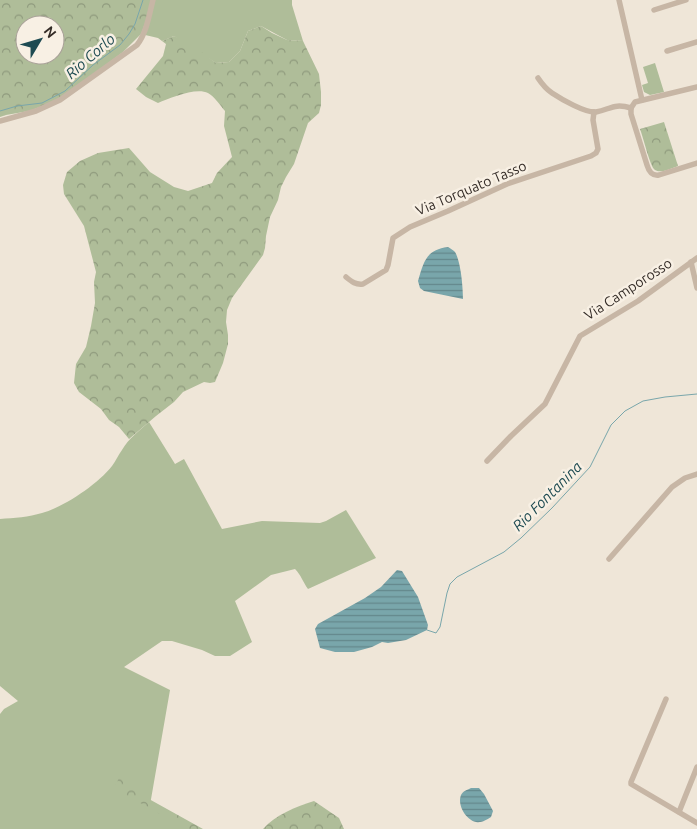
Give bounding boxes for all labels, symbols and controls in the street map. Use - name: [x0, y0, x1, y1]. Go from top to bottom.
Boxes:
- north arrow: [15, 15, 65, 65]
- text: N: [41, 23, 60, 41]
- water label: Rio Corlo: [62, 30, 118, 82]
- street label: Via Torquato Tasso: [413, 157, 529, 219]
- street label: Via Camporosso: [581, 255, 675, 323]
- water label: Rio Fontanina: [509, 458, 585, 534]

